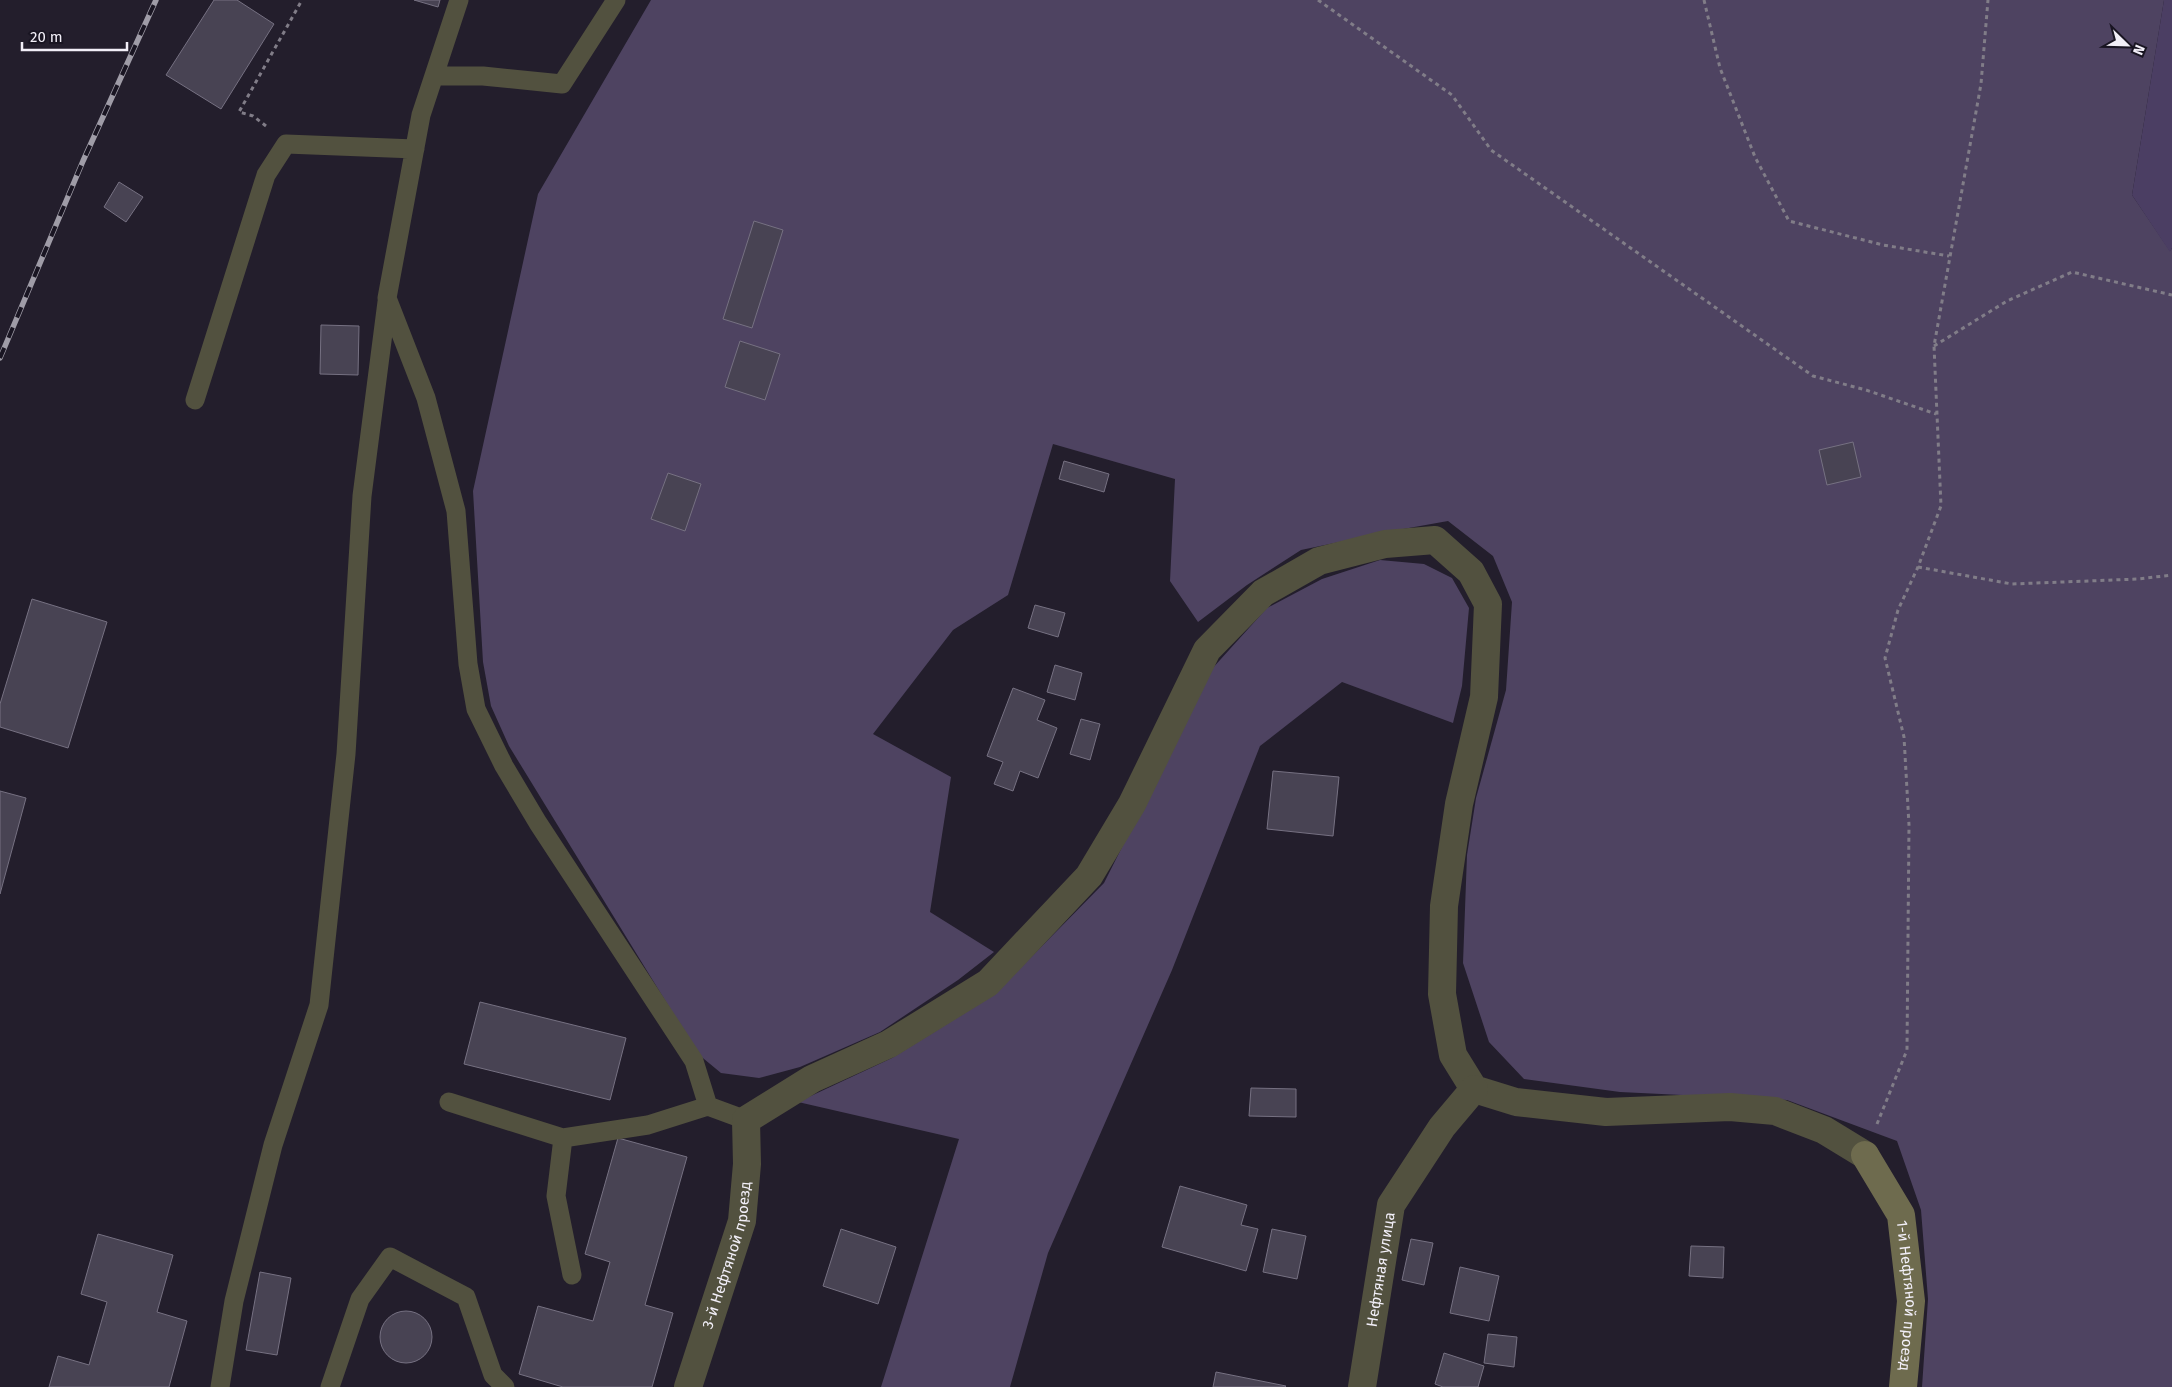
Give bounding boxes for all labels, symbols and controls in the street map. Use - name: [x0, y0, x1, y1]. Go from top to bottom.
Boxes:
- scale bar: [22, 20, 128, 52]
- north arrow: [2102, 20, 2152, 70]
- text: 20 m: [30, 28, 63, 46]
- text: N: [2129, 42, 2148, 57]
- street label: 3-й Нефтяной проезд: [699, 1181, 754, 1331]
- street label: Нефтяная улица: [1363, 1211, 1399, 1328]
- street label: 1-й Нефтяной проезд: [1893, 1219, 1920, 1372]

